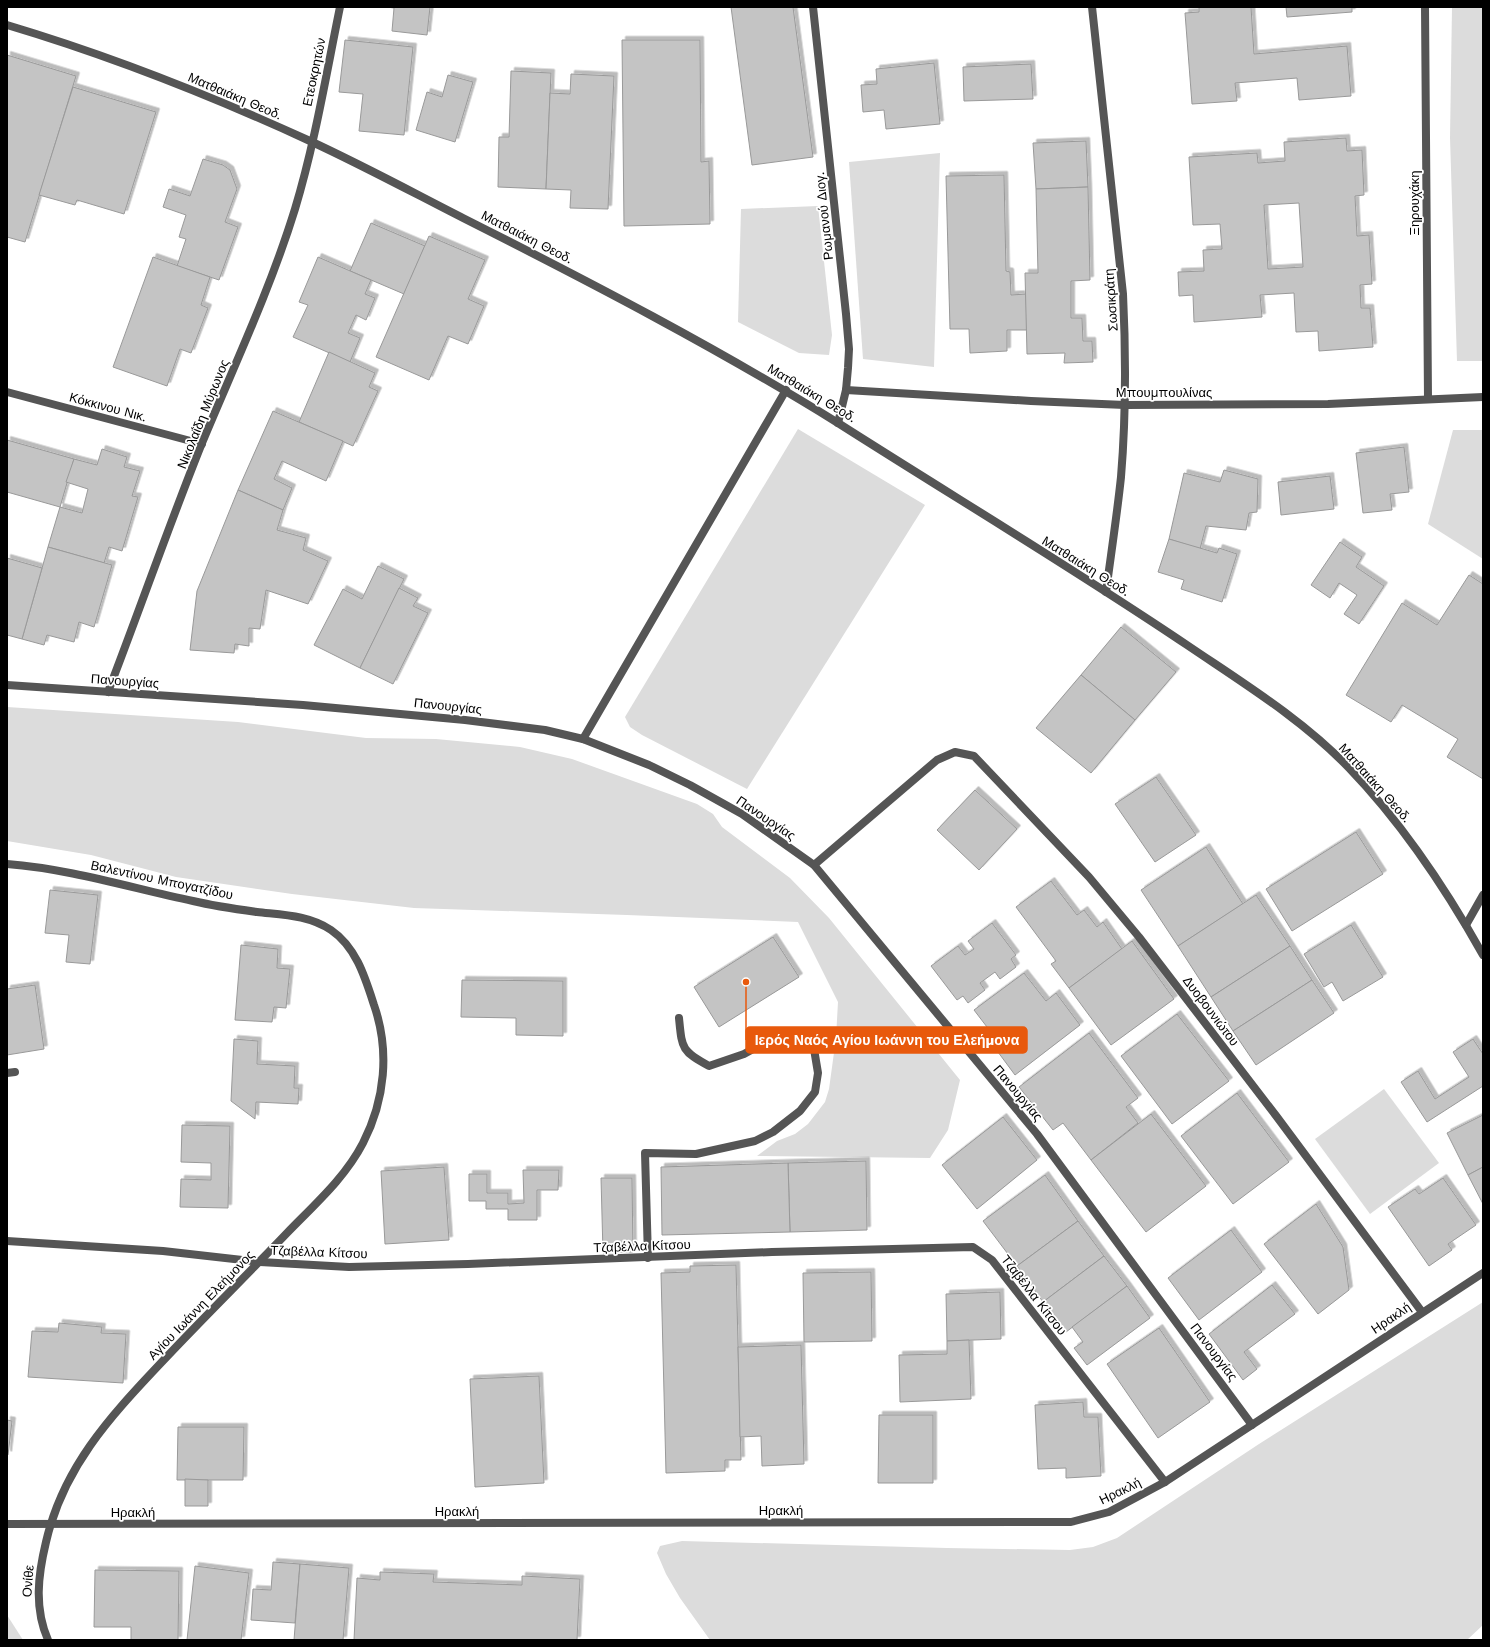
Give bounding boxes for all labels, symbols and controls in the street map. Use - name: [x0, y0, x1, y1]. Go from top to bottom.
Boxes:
- street label: Ετεοκρητών: [299, 36, 329, 108]
- street label: Ματθαιάκη Θεοδ.: [186, 69, 284, 123]
- street label: Ξηρουχάκη: [1407, 170, 1422, 236]
- street label: Ρωμανού Διογ.: [812, 171, 836, 261]
- street label: Ματθαιάκη Θεοδ.: [479, 207, 575, 267]
- street label: Σωσικράτη: [1101, 268, 1121, 332]
- street label: Νικολαΐδη Μύρωνος: [174, 357, 232, 471]
- street label: Ματθαιάκη Θεοδ.: [765, 361, 859, 425]
- street label: Μπουμπουλίνας: [1116, 385, 1212, 400]
- street label: Κόκκινου Νικ.: [68, 390, 148, 424]
- street label: Ματθαιάκη Θεοδ.: [1039, 533, 1133, 599]
- street label: Πανουργίας: [90, 671, 160, 691]
- street label: Πανουργίας: [413, 695, 483, 717]
- street label: Ματθαιάκη Θεοδ.: [1336, 741, 1414, 825]
- street label: Πανουργίας: [733, 793, 799, 843]
- street label: Βαλεντίνου Μπογατζίδου: [89, 858, 235, 902]
- street label: Δυοβουνιώτου: [1180, 973, 1242, 1049]
- callout: Ιερός Ναός Αγίου Ιωάννη του Ελεήμονα: [746, 1027, 1027, 1053]
- text: Ιερός Ναός Αγίου Ιωάννη του Ελεήμονα: [755, 1032, 1020, 1048]
- street label: Πανουργίας: [990, 1062, 1046, 1124]
- street label: Τζαβέλλα Κίτσου: [593, 1237, 691, 1255]
- street label: Τζαβέλλα Κίτσου: [270, 1243, 368, 1261]
- street label: Αγίου Ιωάννη Ελεήμονος: [145, 1247, 257, 1363]
- street label: Τζαβέλλα Κίτσου: [998, 1252, 1070, 1338]
- street label: Ηρακλή: [1368, 1299, 1414, 1337]
- street label: Πανουργίας: [1187, 1320, 1241, 1384]
- street label: Ηρακλή: [1097, 1474, 1143, 1508]
- street label: Ηρακλή: [759, 1503, 803, 1518]
- street label: Ηρακλή: [435, 1504, 479, 1519]
- street label: Ηρακλή: [111, 1505, 155, 1520]
- street label: Ονίθε: [19, 1564, 37, 1598]

